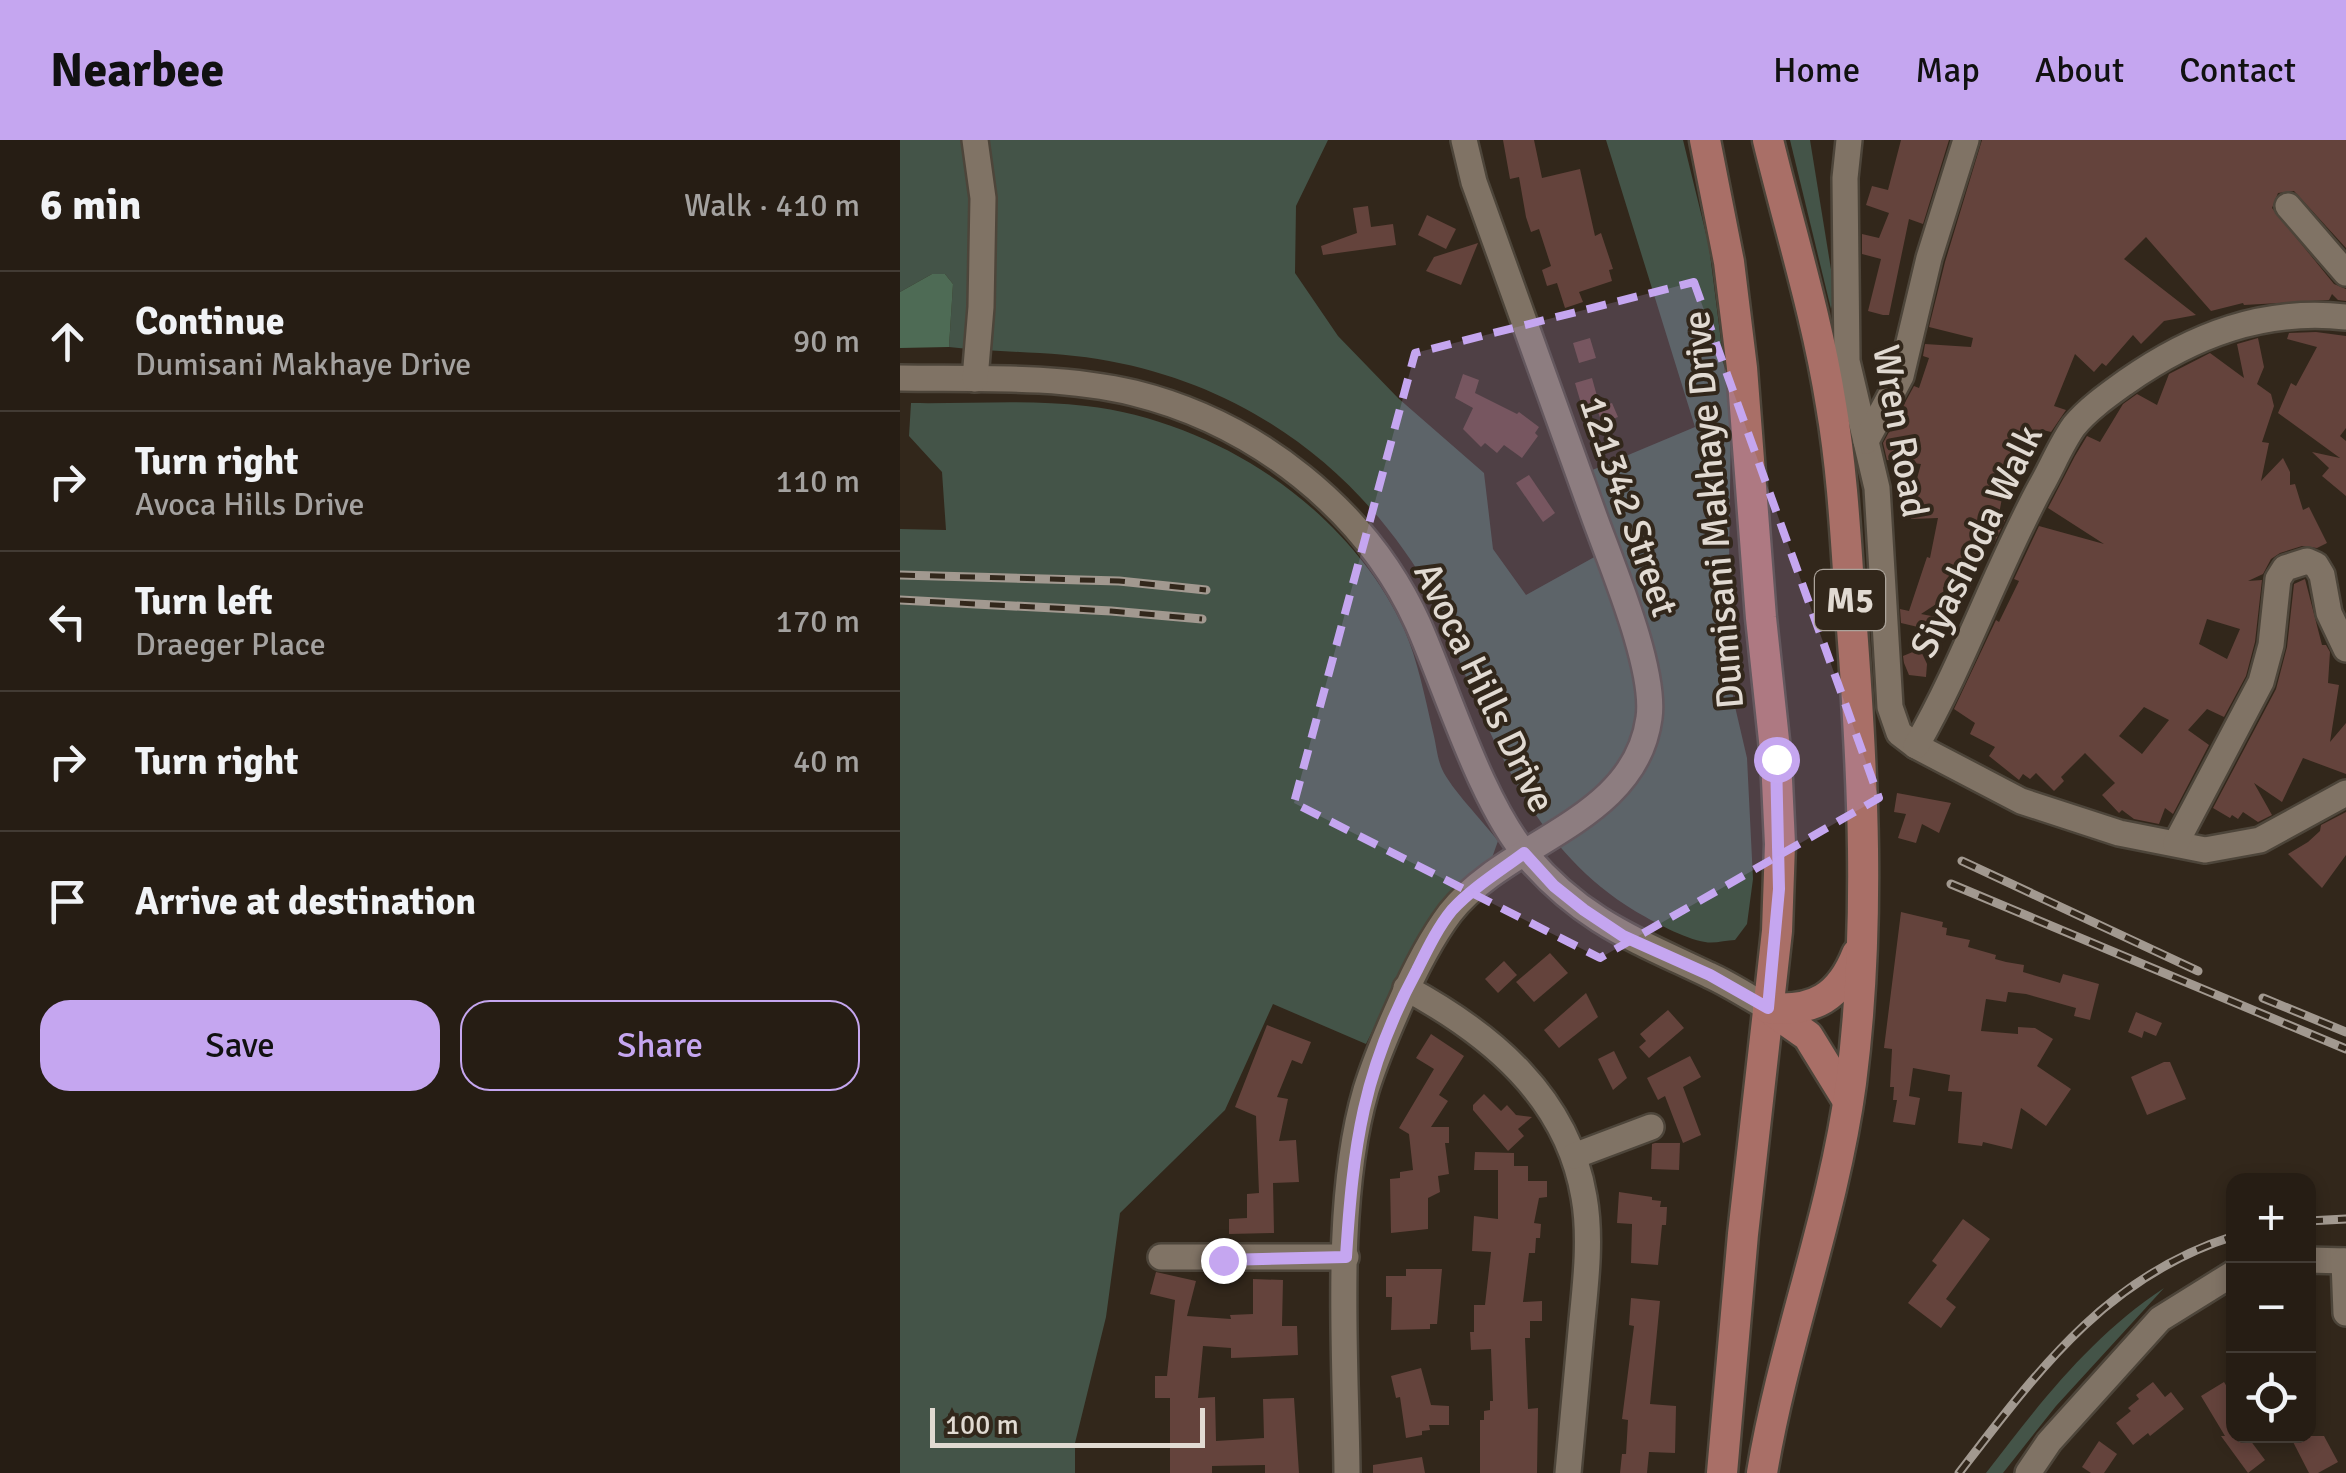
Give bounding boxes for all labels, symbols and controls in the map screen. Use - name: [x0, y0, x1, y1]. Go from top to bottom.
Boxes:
- text: Nearbee: [50, 41, 224, 100]
- text: Home: [1773, 49, 1860, 92]
- text: Map: [1915, 49, 1980, 92]
- text: About: [2035, 49, 2124, 92]
- text: Contact: [2179, 49, 2296, 92]
- text: 6 min: [40, 180, 141, 231]
- text: Walk · 410 m: [684, 186, 860, 225]
- text: Continue: [135, 298, 285, 345]
- street label: Dumisani Makhaye Drive: [1673, 309, 1754, 711]
- icon: ahead: [40, 314, 95, 369]
- text: 90 m: [793, 322, 860, 361]
- street label: Wren Road: [1862, 341, 1939, 521]
- text: Dumisani Makhaye Drive: [135, 345, 471, 384]
- street label: 121342 Street: [1569, 390, 1688, 623]
- street label: Siyashoda Walk: [1900, 417, 2053, 665]
- text: Turn right: [135, 438, 299, 485]
- icon: right: [40, 454, 95, 509]
- text: 110 m: [776, 462, 860, 501]
- text: Avoca Hills Drive: [135, 485, 365, 524]
- street label: Avoca Hills Drive: [1404, 554, 1565, 820]
- road number: M5: [1815, 570, 1885, 630]
- text: Turn left: [135, 578, 273, 625]
- icon: left: [40, 594, 95, 649]
- text: 170 m: [776, 602, 860, 641]
- text: Draeger Place: [135, 625, 326, 664]
- icon: right: [40, 734, 95, 789]
- route start: [1754, 737, 1800, 783]
- text: Turn right: [135, 738, 299, 785]
- text: 40 m: [793, 742, 860, 781]
- icon: arrive: [40, 874, 95, 929]
- text: Arrive at destination: [135, 878, 476, 925]
- button: Save: [40, 1000, 440, 1091]
- button: Share: [460, 1000, 860, 1091]
- map controls: [2226, 1173, 2316, 1443]
- button: +: [2226, 1173, 2316, 1263]
- route end: [1201, 1238, 1247, 1284]
- button: −: [2226, 1263, 2316, 1353]
- button: locate: [2226, 1353, 2316, 1443]
- scale bar: [930, 1403, 1205, 1448]
- text: 100 m: [945, 1408, 1019, 1442]

